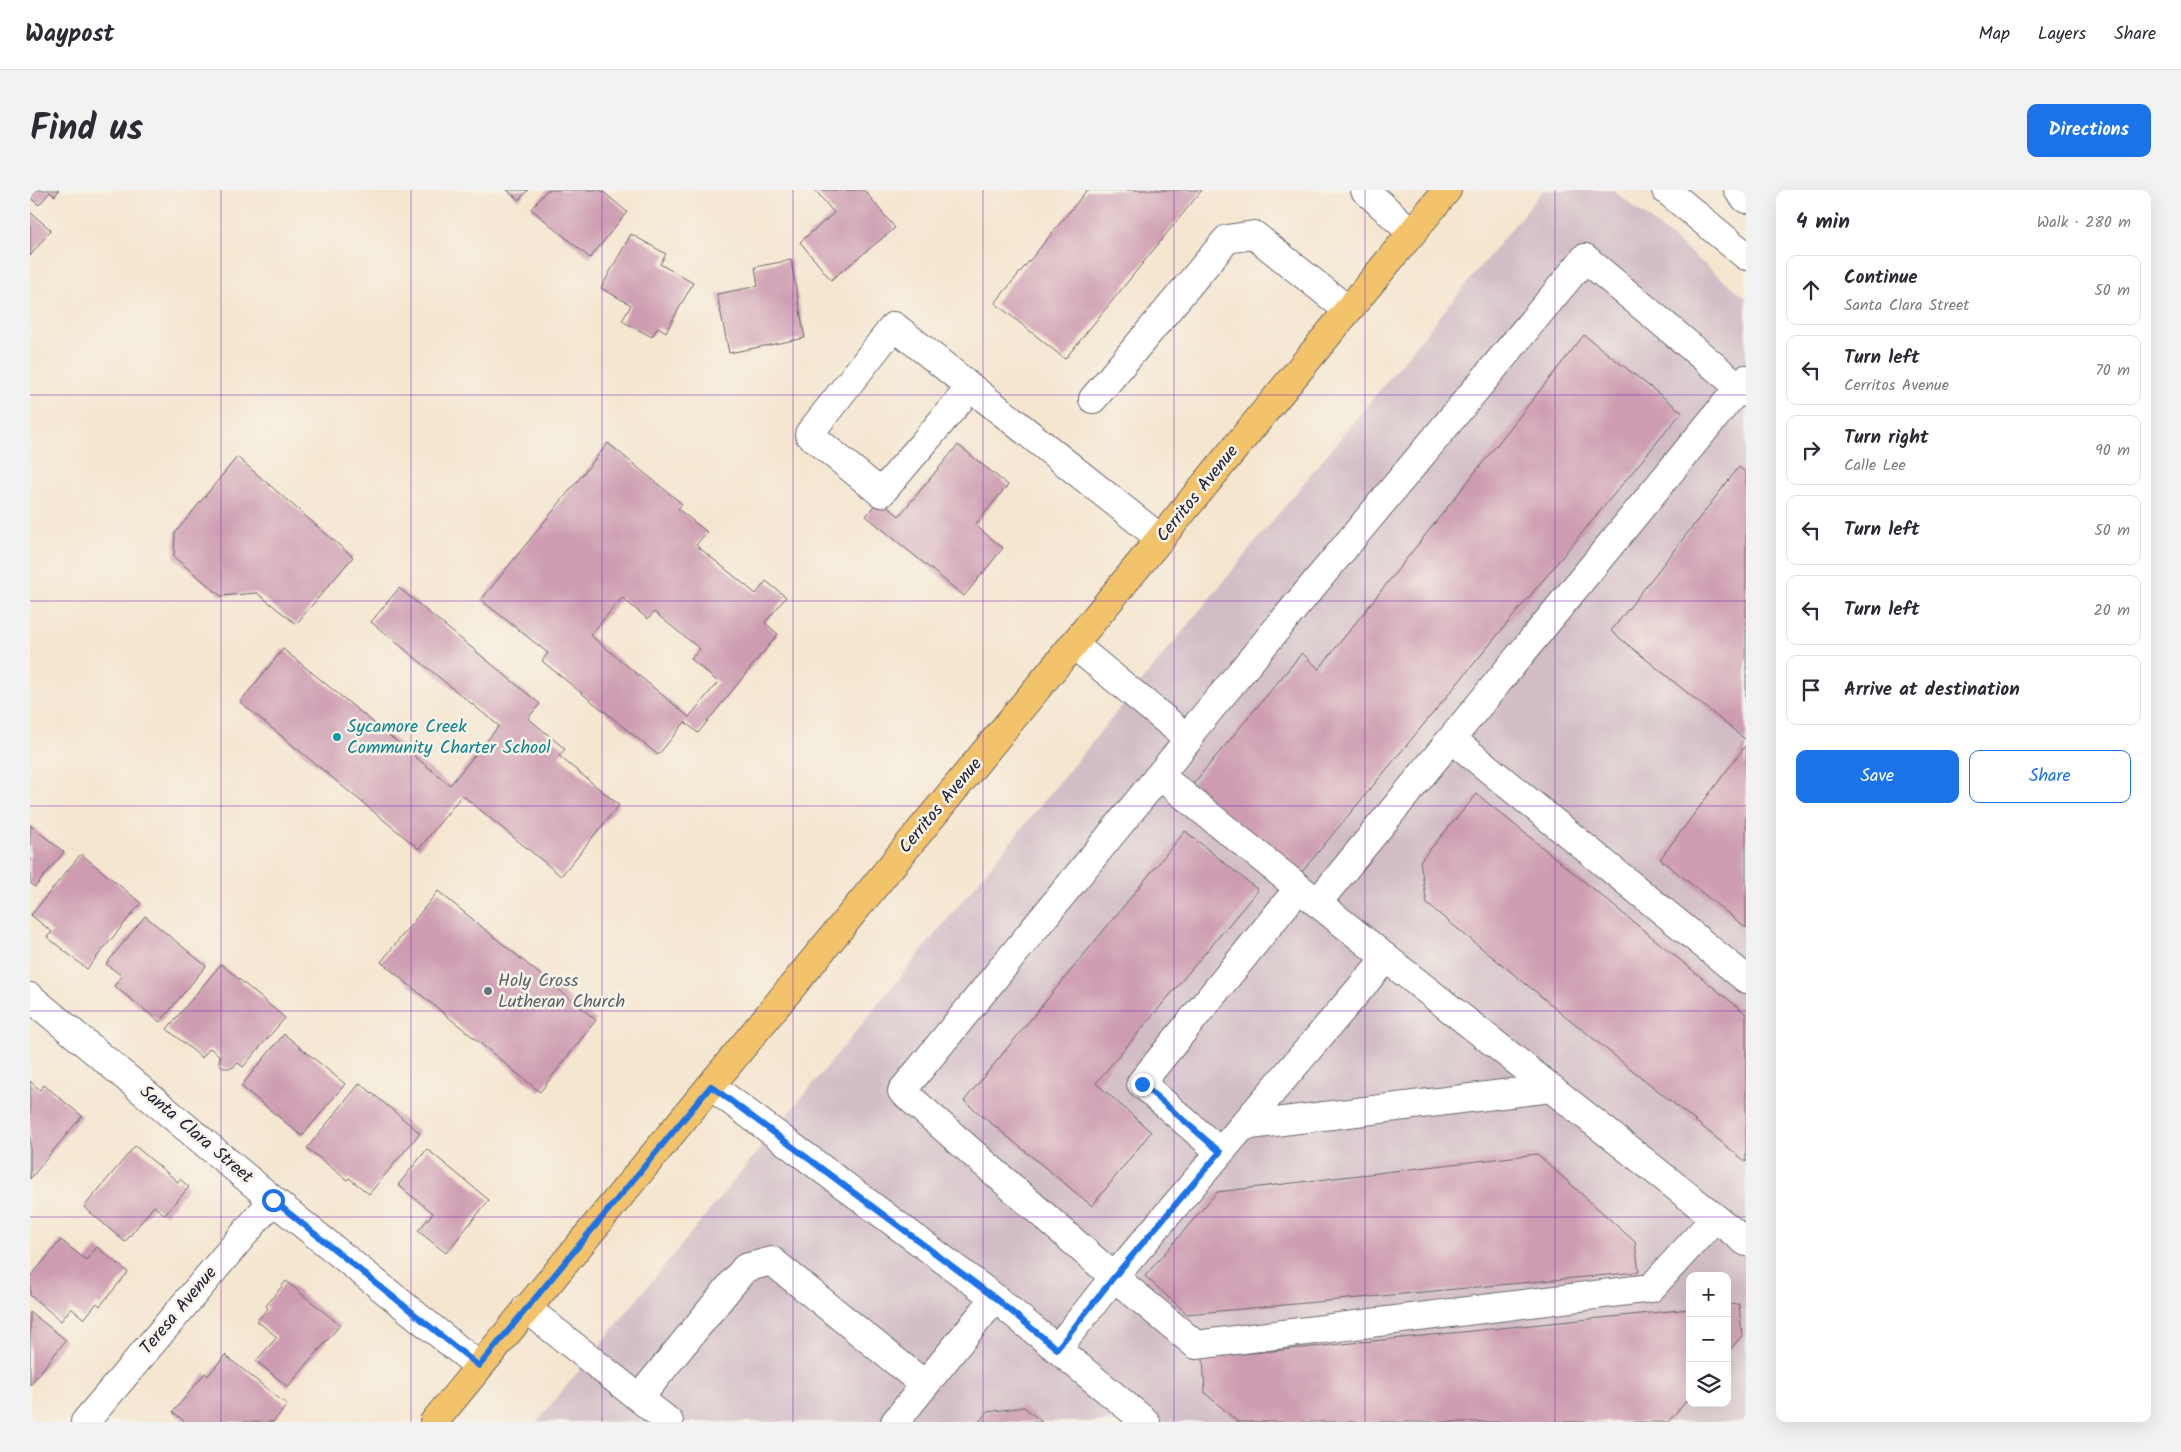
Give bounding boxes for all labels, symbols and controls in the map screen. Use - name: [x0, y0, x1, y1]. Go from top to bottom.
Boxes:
- text: Waypost: [25, 15, 114, 54]
- text: Map: [1979, 20, 2010, 49]
- text: Layers: [2038, 20, 2086, 49]
- text: Share: [2114, 20, 2156, 49]
- text: Find us: [30, 102, 143, 158]
- button: Directions: [2027, 104, 2151, 157]
- text: 4 min: [1796, 206, 1850, 239]
- text: Walk · 280 m: [2037, 210, 2131, 235]
- text: Continue: [1844, 263, 1917, 293]
- icon: ahead: [1797, 276, 1825, 304]
- text: 50 m: [2094, 278, 2130, 303]
- text: Santa Clara Street: [1844, 293, 1969, 318]
- text: Turn left: [1844, 343, 1919, 373]
- icon: left: [1797, 356, 1825, 384]
- text: 70 m: [2095, 358, 2130, 383]
- text: Cerritos Avenue: [1844, 373, 1949, 398]
- text: Turn right: [1844, 423, 1929, 453]
- icon: right: [1797, 436, 1825, 464]
- text: 90 m: [2095, 438, 2130, 463]
- street label: Cerritos Avenue: [1150, 439, 1246, 549]
- text: Calle Lee: [1844, 453, 1906, 478]
- text: Turn left: [1844, 515, 1919, 545]
- icon: left: [1797, 516, 1825, 544]
- text: 50 m: [2094, 518, 2130, 543]
- text: Turn left: [1844, 595, 1919, 625]
- icon: left: [1797, 596, 1825, 624]
- text: 20 m: [2094, 598, 2130, 623]
- text: Arrive at destination: [1844, 675, 2020, 705]
- icon: arrive: [1797, 676, 1825, 704]
- place label: Sycamore Creek Community Charter School: [347, 713, 551, 763]
- marker: Sycamore Creek Community Charter School: [331, 731, 343, 743]
- button: Save: [1796, 750, 1959, 803]
- button: Share: [1969, 750, 2131, 803]
- street label: Cerritos Avenue: [892, 751, 990, 861]
- place label: Holy Cross Lutheran Church: [498, 967, 625, 1017]
- marker: Holy Cross Lutheran Church: [482, 985, 494, 997]
- route end: [1131, 1073, 1154, 1096]
- street label: Santa Clara Street: [133, 1079, 260, 1192]
- route start: [262, 1189, 285, 1212]
- street label: Teresa Avenue: [133, 1260, 225, 1362]
- map controls: [1686, 1272, 1731, 1407]
- button: +: [1686, 1272, 1731, 1317]
- button: −: [1686, 1317, 1731, 1362]
- button: layers: [1686, 1362, 1731, 1407]

